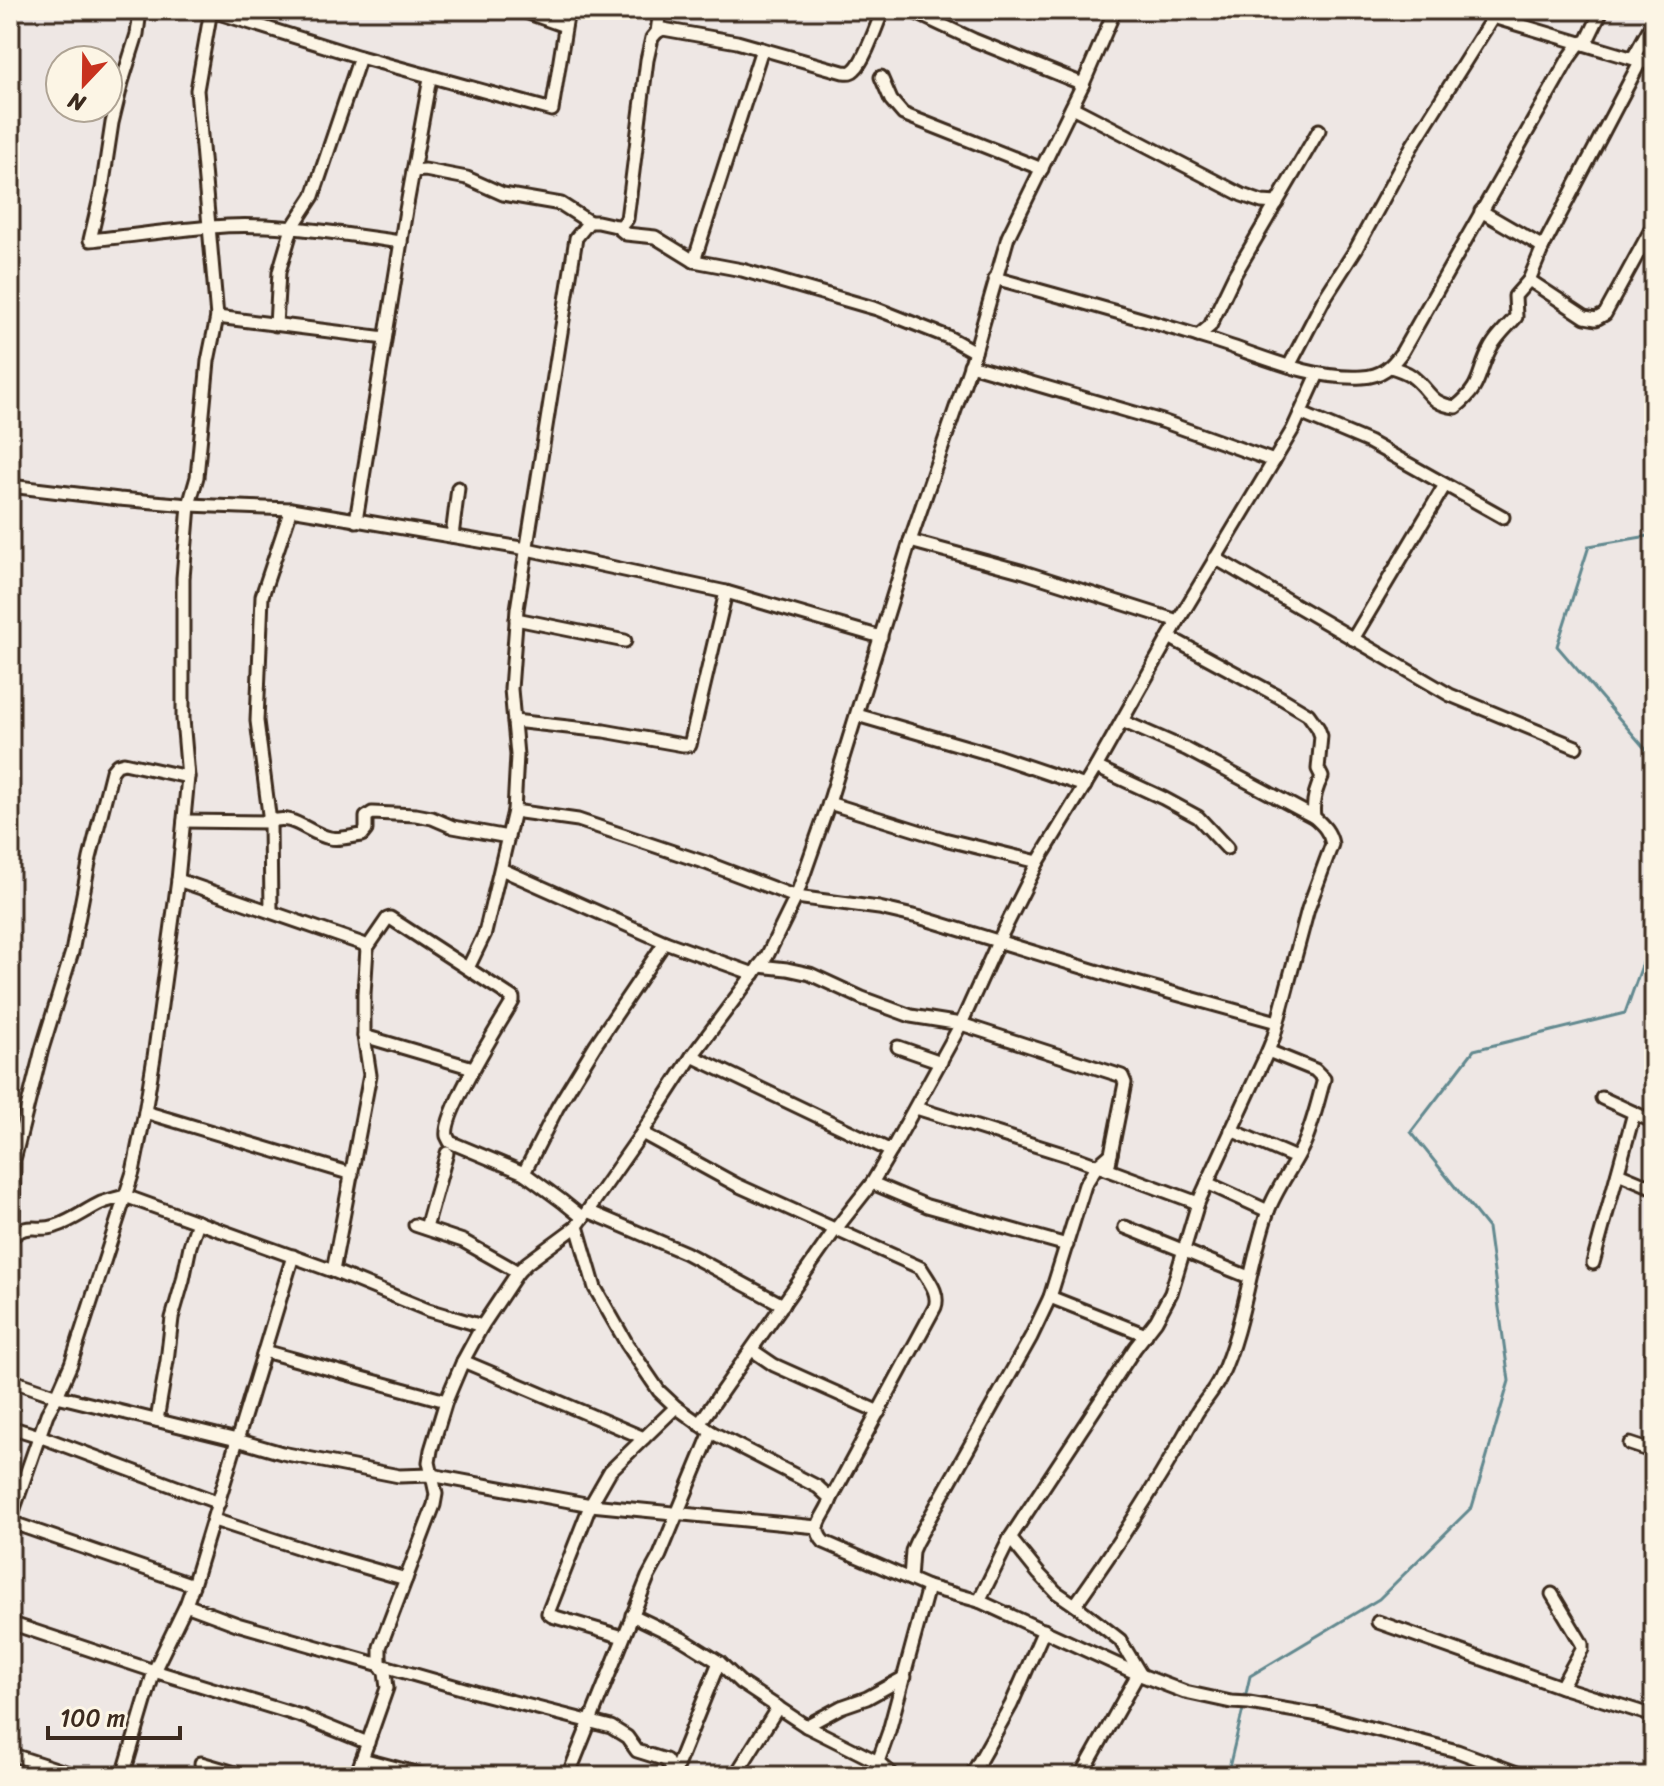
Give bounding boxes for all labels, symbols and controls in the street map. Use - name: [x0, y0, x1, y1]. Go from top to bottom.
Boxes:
- north arrow: [44, 44, 124, 124]
- text: N: [62, 81, 92, 123]
- scale bar: [48, 1690, 180, 1740]
- text: 100 m: [60, 1697, 125, 1739]

